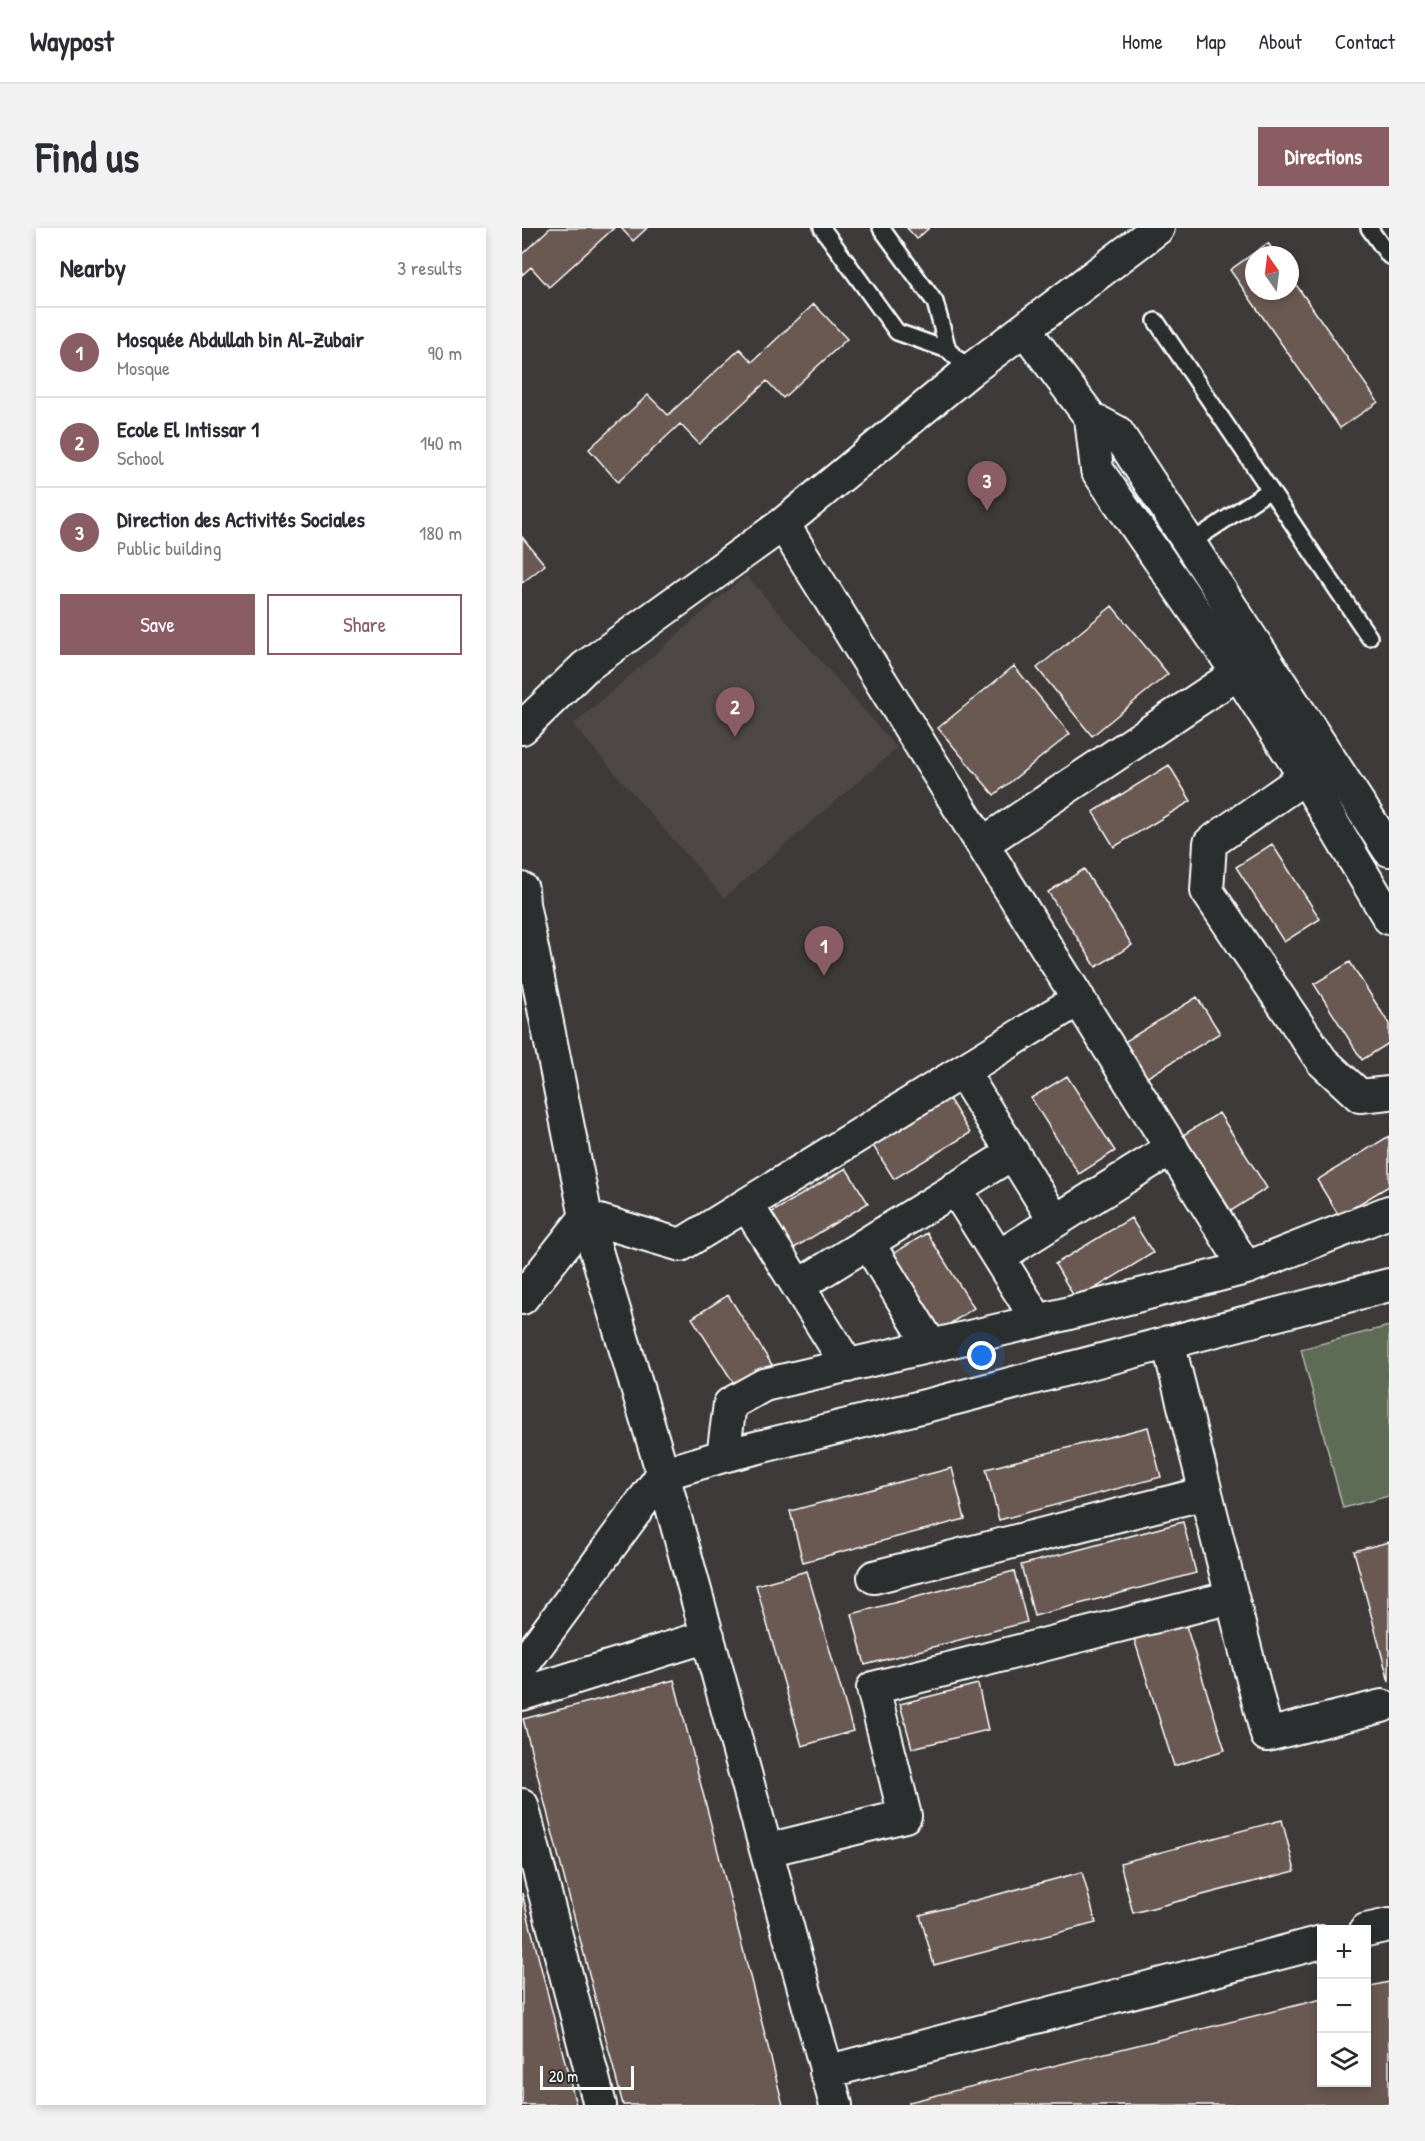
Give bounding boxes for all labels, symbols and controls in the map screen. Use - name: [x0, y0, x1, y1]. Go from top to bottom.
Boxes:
- text: Waypost: [30, 22, 114, 60]
- text: Home: [1122, 27, 1163, 56]
- text: Map: [1196, 27, 1226, 56]
- text: About: [1259, 27, 1302, 56]
- text: Contact: [1335, 27, 1395, 56]
- button: Directions: [1258, 127, 1389, 186]
- text: Find us: [36, 128, 139, 185]
- north arrow: [1245, 246, 1299, 300]
- text: Nearby: [60, 250, 126, 285]
- text: 3 results: [397, 254, 462, 281]
- text: Mosquée Abdullah bin Al-Zubair: [117, 324, 364, 354]
- text: 1: [76, 339, 83, 366]
- text: 90 m: [428, 339, 462, 366]
- text: Mosque: [117, 354, 170, 381]
- text: Ecole El Intissar 1: [117, 414, 259, 444]
- text: 2: [75, 429, 84, 456]
- text: 140 m: [420, 429, 462, 456]
- text: School: [117, 444, 164, 471]
- pin: 3: [968, 462, 1006, 511]
- text: Direction des Activités Sociales: [117, 504, 365, 534]
- text: 3: [75, 519, 84, 546]
- text: 180 m: [419, 519, 462, 546]
- text: Public building: [117, 534, 221, 561]
- button: Save: [60, 594, 255, 655]
- button: Share: [267, 594, 462, 655]
- pin: 2: [716, 688, 754, 737]
- pin: 1: [804, 926, 844, 976]
- your location: [967, 1341, 996, 1370]
- map controls: [1317, 1925, 1371, 2087]
- button: +: [1317, 1925, 1371, 1979]
- button: −: [1317, 1979, 1371, 2033]
- button: layers: [1317, 2033, 1371, 2087]
- scale bar: [540, 2063, 634, 2090]
- text: 20 m: [549, 2065, 578, 2087]

